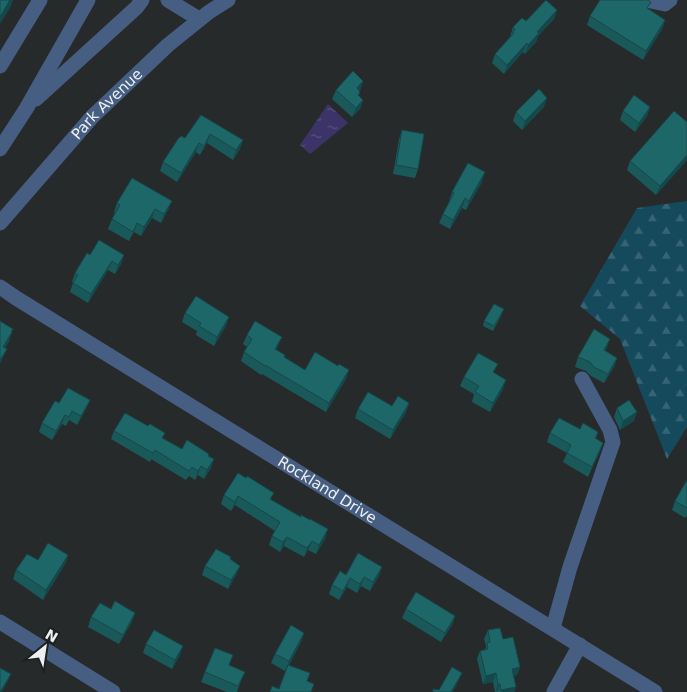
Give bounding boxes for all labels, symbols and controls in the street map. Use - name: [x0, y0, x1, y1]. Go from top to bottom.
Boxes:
- street label: Park Avenue: [68, 65, 146, 143]
- street label: Rockland Drive: [274, 453, 380, 527]
- north arrow: [20, 622, 70, 672]
- text: N: [42, 626, 61, 646]

